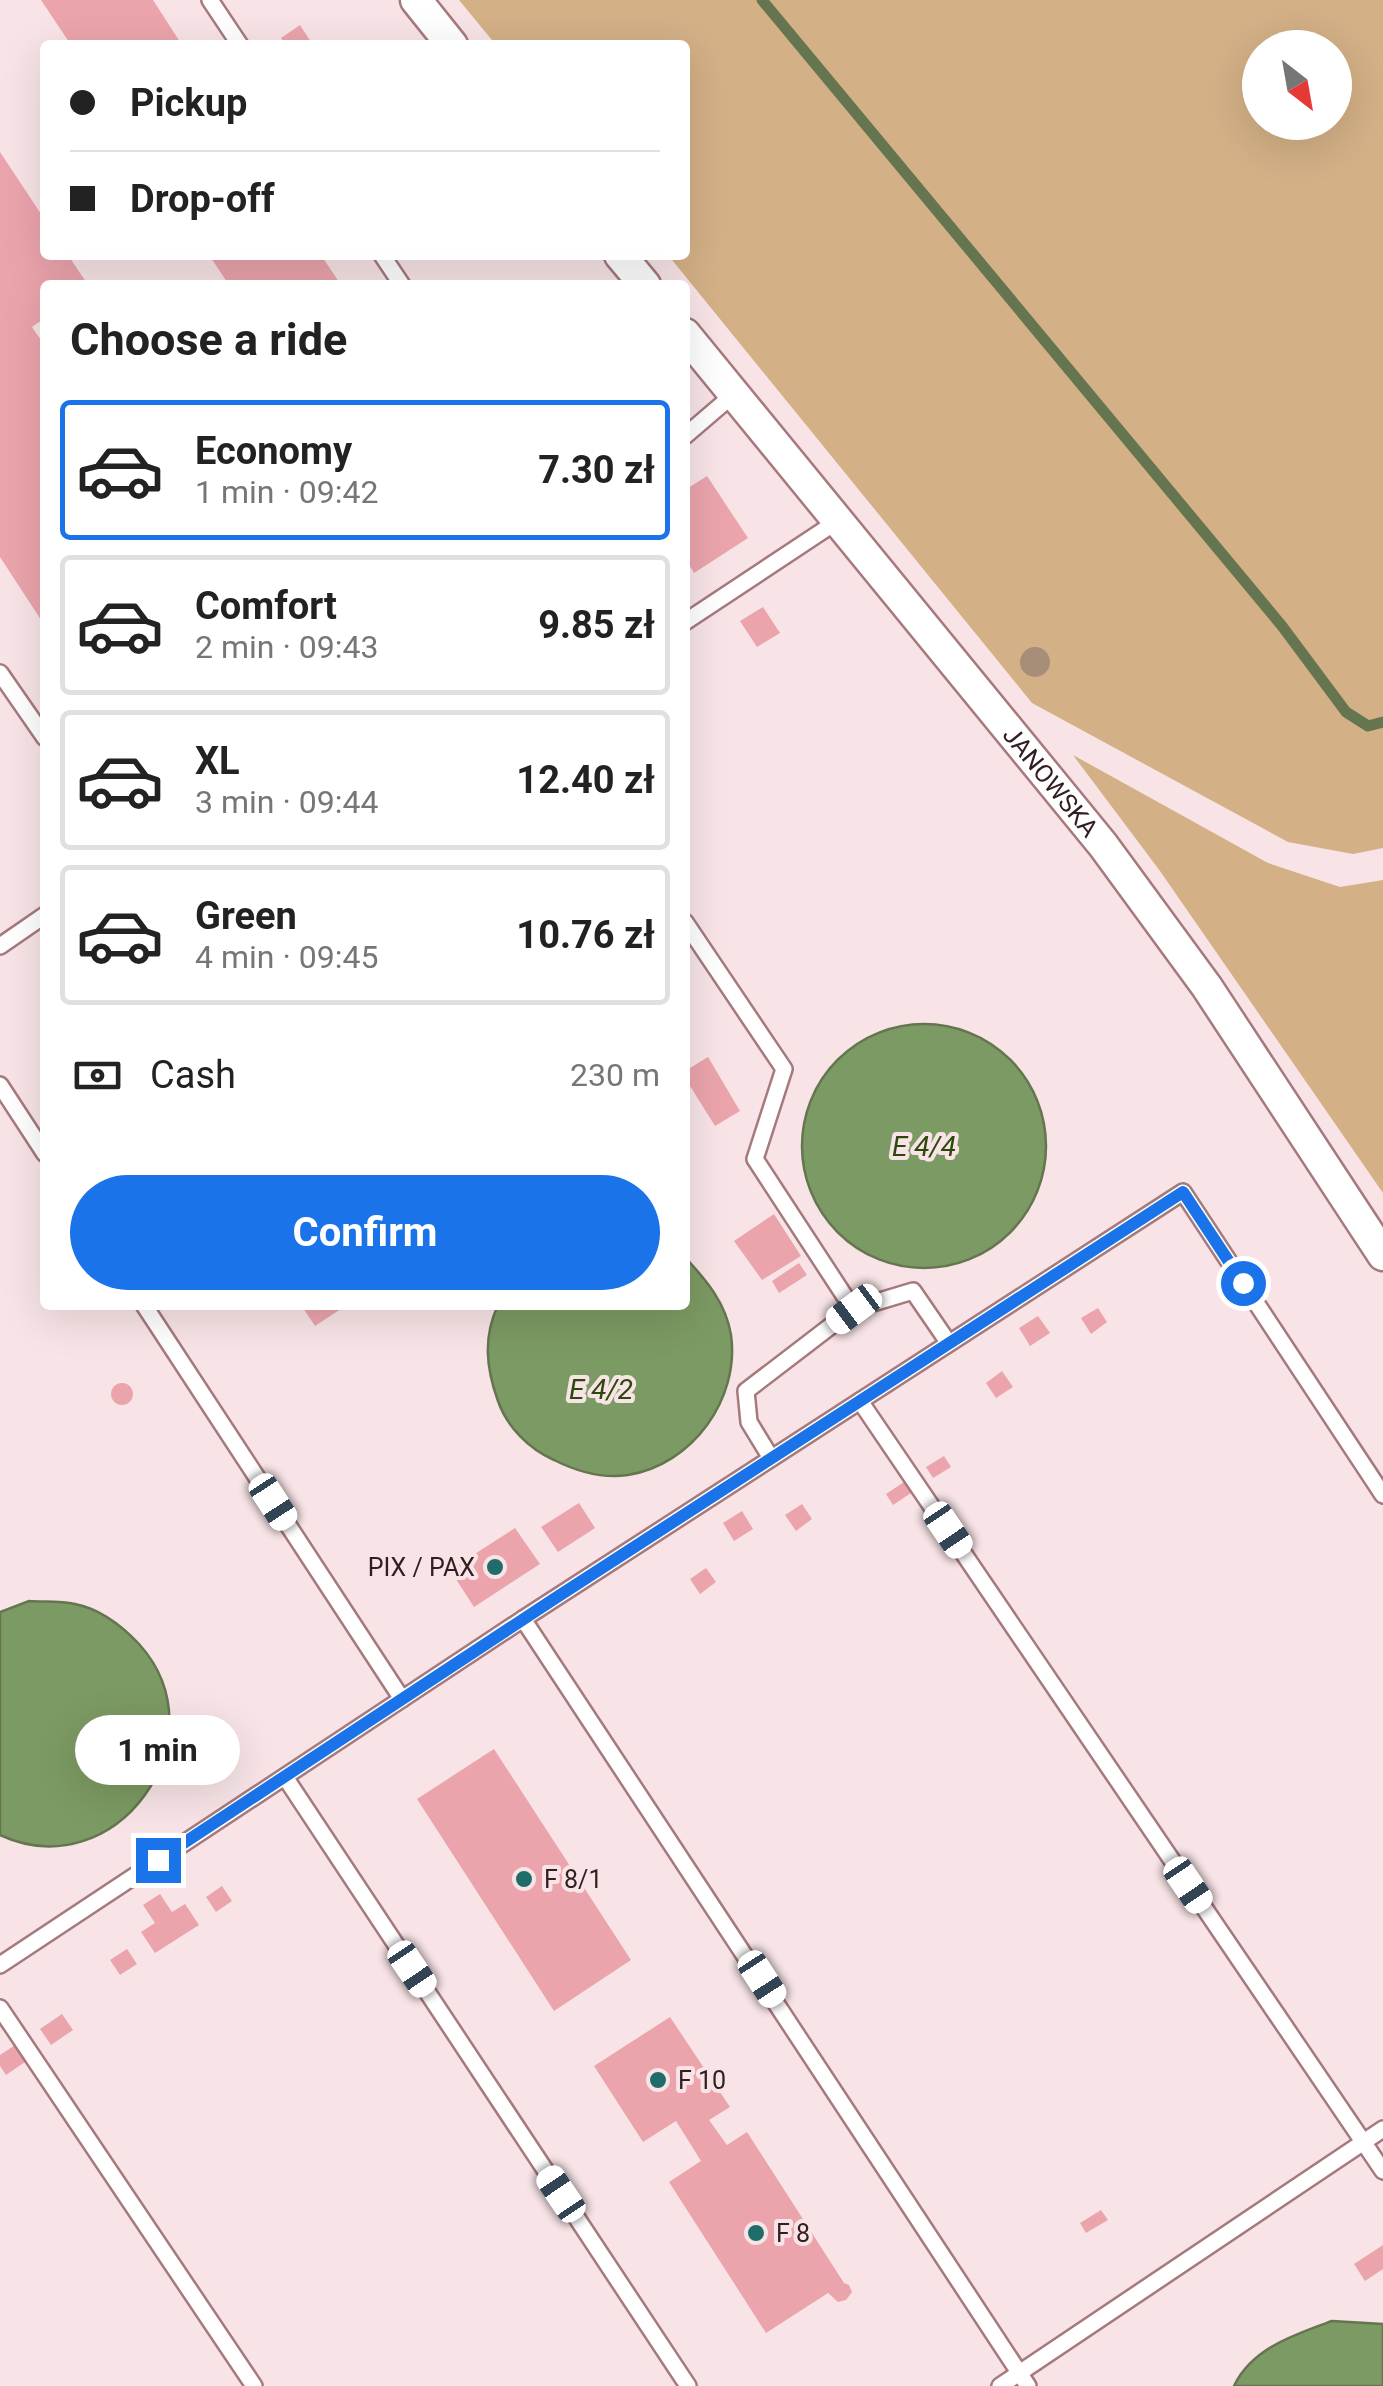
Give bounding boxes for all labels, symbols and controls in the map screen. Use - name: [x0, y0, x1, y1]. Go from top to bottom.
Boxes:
- north arrow: [1242, 30, 1352, 140]
- map controls: [1242, 30, 1352, 140]
- text: Pickup: [130, 81, 247, 125]
- text: Drop-off: [130, 177, 275, 221]
- text: Choose a ride: [70, 313, 347, 366]
- icon: car: [75, 425, 165, 515]
- text: Economy: [195, 429, 352, 473]
- text: 7.30 zł: [538, 448, 655, 492]
- text: 1 min · 09:42: [195, 473, 378, 511]
- icon: car: [75, 580, 165, 670]
- text: Comfort: [195, 584, 337, 628]
- text: 9.85 zł: [538, 603, 655, 647]
- text: 2 min · 09:43: [195, 628, 378, 666]
- street label: JANOWSKA: [997, 721, 1104, 843]
- icon: car: [75, 735, 165, 825]
- text: XL: [195, 739, 240, 783]
- text: 12.40 zł: [516, 758, 655, 802]
- text: 3 min · 09:44: [195, 783, 378, 821]
- icon: car: [75, 890, 165, 980]
- text: Green: [195, 894, 297, 938]
- text: 10.76 zł: [516, 913, 655, 957]
- text: 4 min · 09:45: [195, 938, 378, 976]
- icon: cash: [70, 1048, 125, 1103]
- text: Cash: [150, 1053, 236, 1097]
- text: 230 m: [570, 1056, 660, 1094]
- water label: E 4/4: [892, 1130, 956, 1163]
- button: Confirm: [70, 1175, 660, 1290]
- route start: [1221, 1261, 1266, 1306]
- car: [821, 1279, 887, 1339]
- water label: E 4/2: [569, 1373, 633, 1406]
- car: [244, 1469, 302, 1535]
- car: [919, 1497, 977, 1563]
- place label: PIX / PAX: [368, 1553, 475, 1582]
- marker: PIX / PAX: [484, 1556, 506, 1578]
- callout: 1 min: [76, 1715, 240, 1785]
- text: 1 min: [117, 1731, 198, 1769]
- route end: [136, 1838, 181, 1883]
- car: [1159, 1852, 1217, 1918]
- place label: F 8/1: [544, 1865, 602, 1894]
- marker: F 8/1: [513, 1868, 535, 1890]
- car: [383, 1936, 441, 2002]
- car: [733, 1946, 791, 2012]
- place label: F 10: [678, 2066, 726, 2095]
- marker: F 10: [647, 2069, 669, 2091]
- car: [532, 2161, 590, 2227]
- place label: F 8: [776, 2219, 810, 2248]
- marker: F 8: [745, 2222, 767, 2244]

